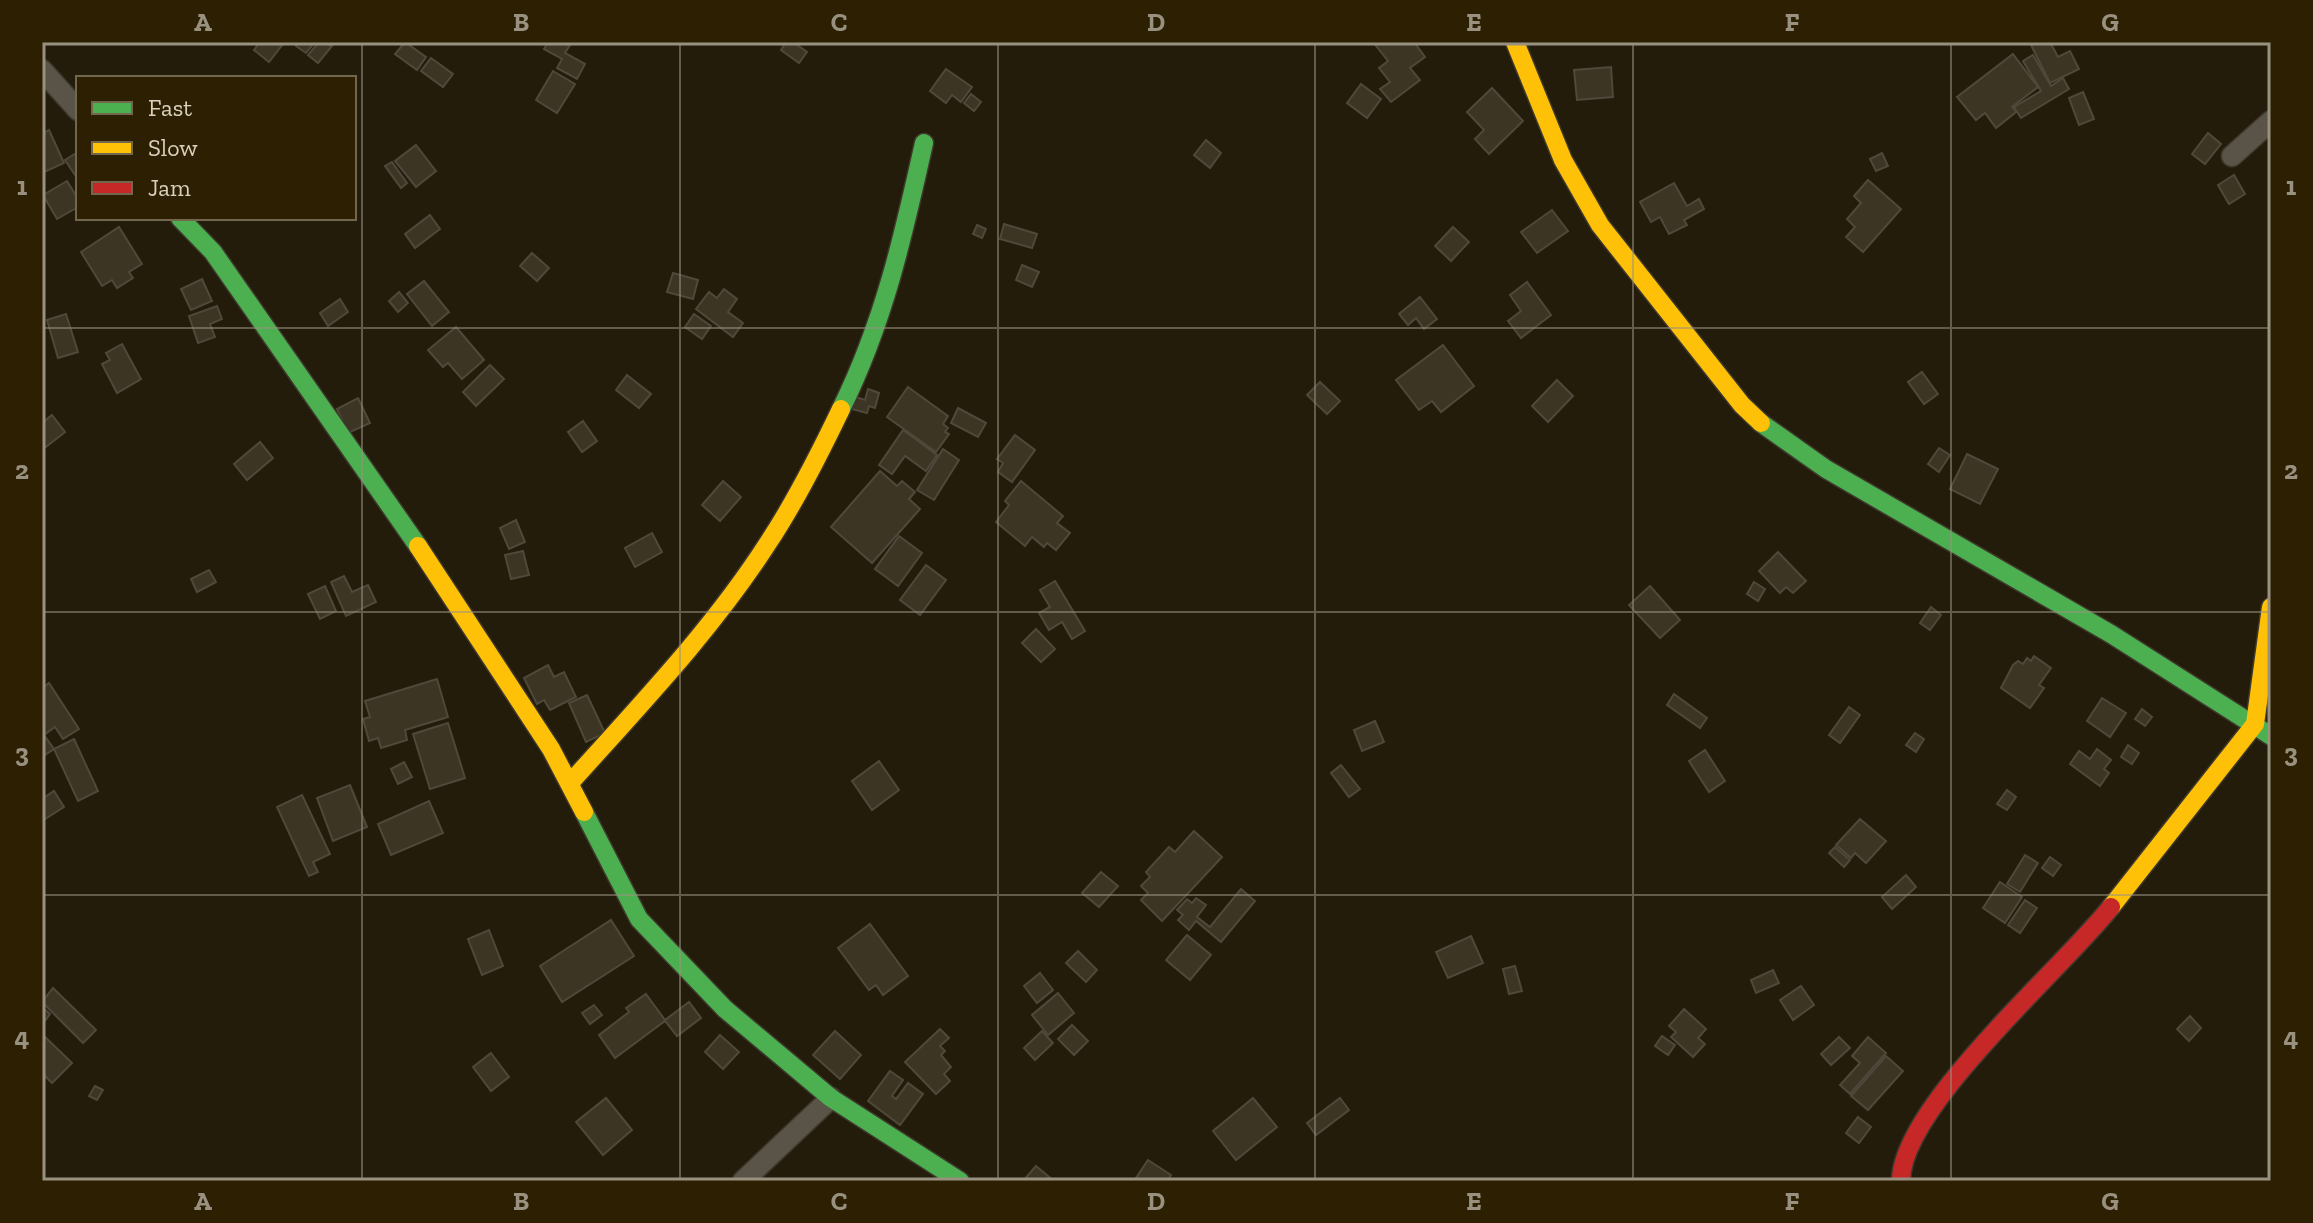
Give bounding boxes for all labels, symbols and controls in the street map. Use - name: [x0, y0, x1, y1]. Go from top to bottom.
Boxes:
- text: A: [194, 6, 212, 38]
- text: B: [513, 6, 529, 38]
- text: C: [831, 6, 847, 38]
- text: D: [1147, 6, 1165, 38]
- text: E: [1466, 6, 1482, 38]
- text: F: [1785, 6, 1800, 38]
- text: G: [2101, 6, 2119, 38]
- legend: [76, 76, 356, 220]
- text: Fast: [148, 93, 192, 122]
- text: Slow: [148, 133, 198, 162]
- text: 1: [17, 170, 28, 202]
- text: 1: [2286, 170, 2297, 202]
- text: Jam: [148, 173, 191, 202]
- text: 2: [15, 454, 29, 486]
- text: 2: [2284, 454, 2298, 486]
- text: 3: [15, 737, 29, 769]
- text: 3: [2284, 737, 2298, 769]
- text: 4: [15, 1021, 30, 1053]
- text: 4: [2284, 1021, 2299, 1053]
- text: A: [194, 1185, 212, 1217]
- text: B: [513, 1185, 529, 1217]
- text: C: [831, 1185, 847, 1217]
- text: D: [1147, 1185, 1165, 1217]
- text: E: [1466, 1185, 1482, 1217]
- text: F: [1785, 1185, 1800, 1217]
- text: G: [2101, 1185, 2119, 1217]

